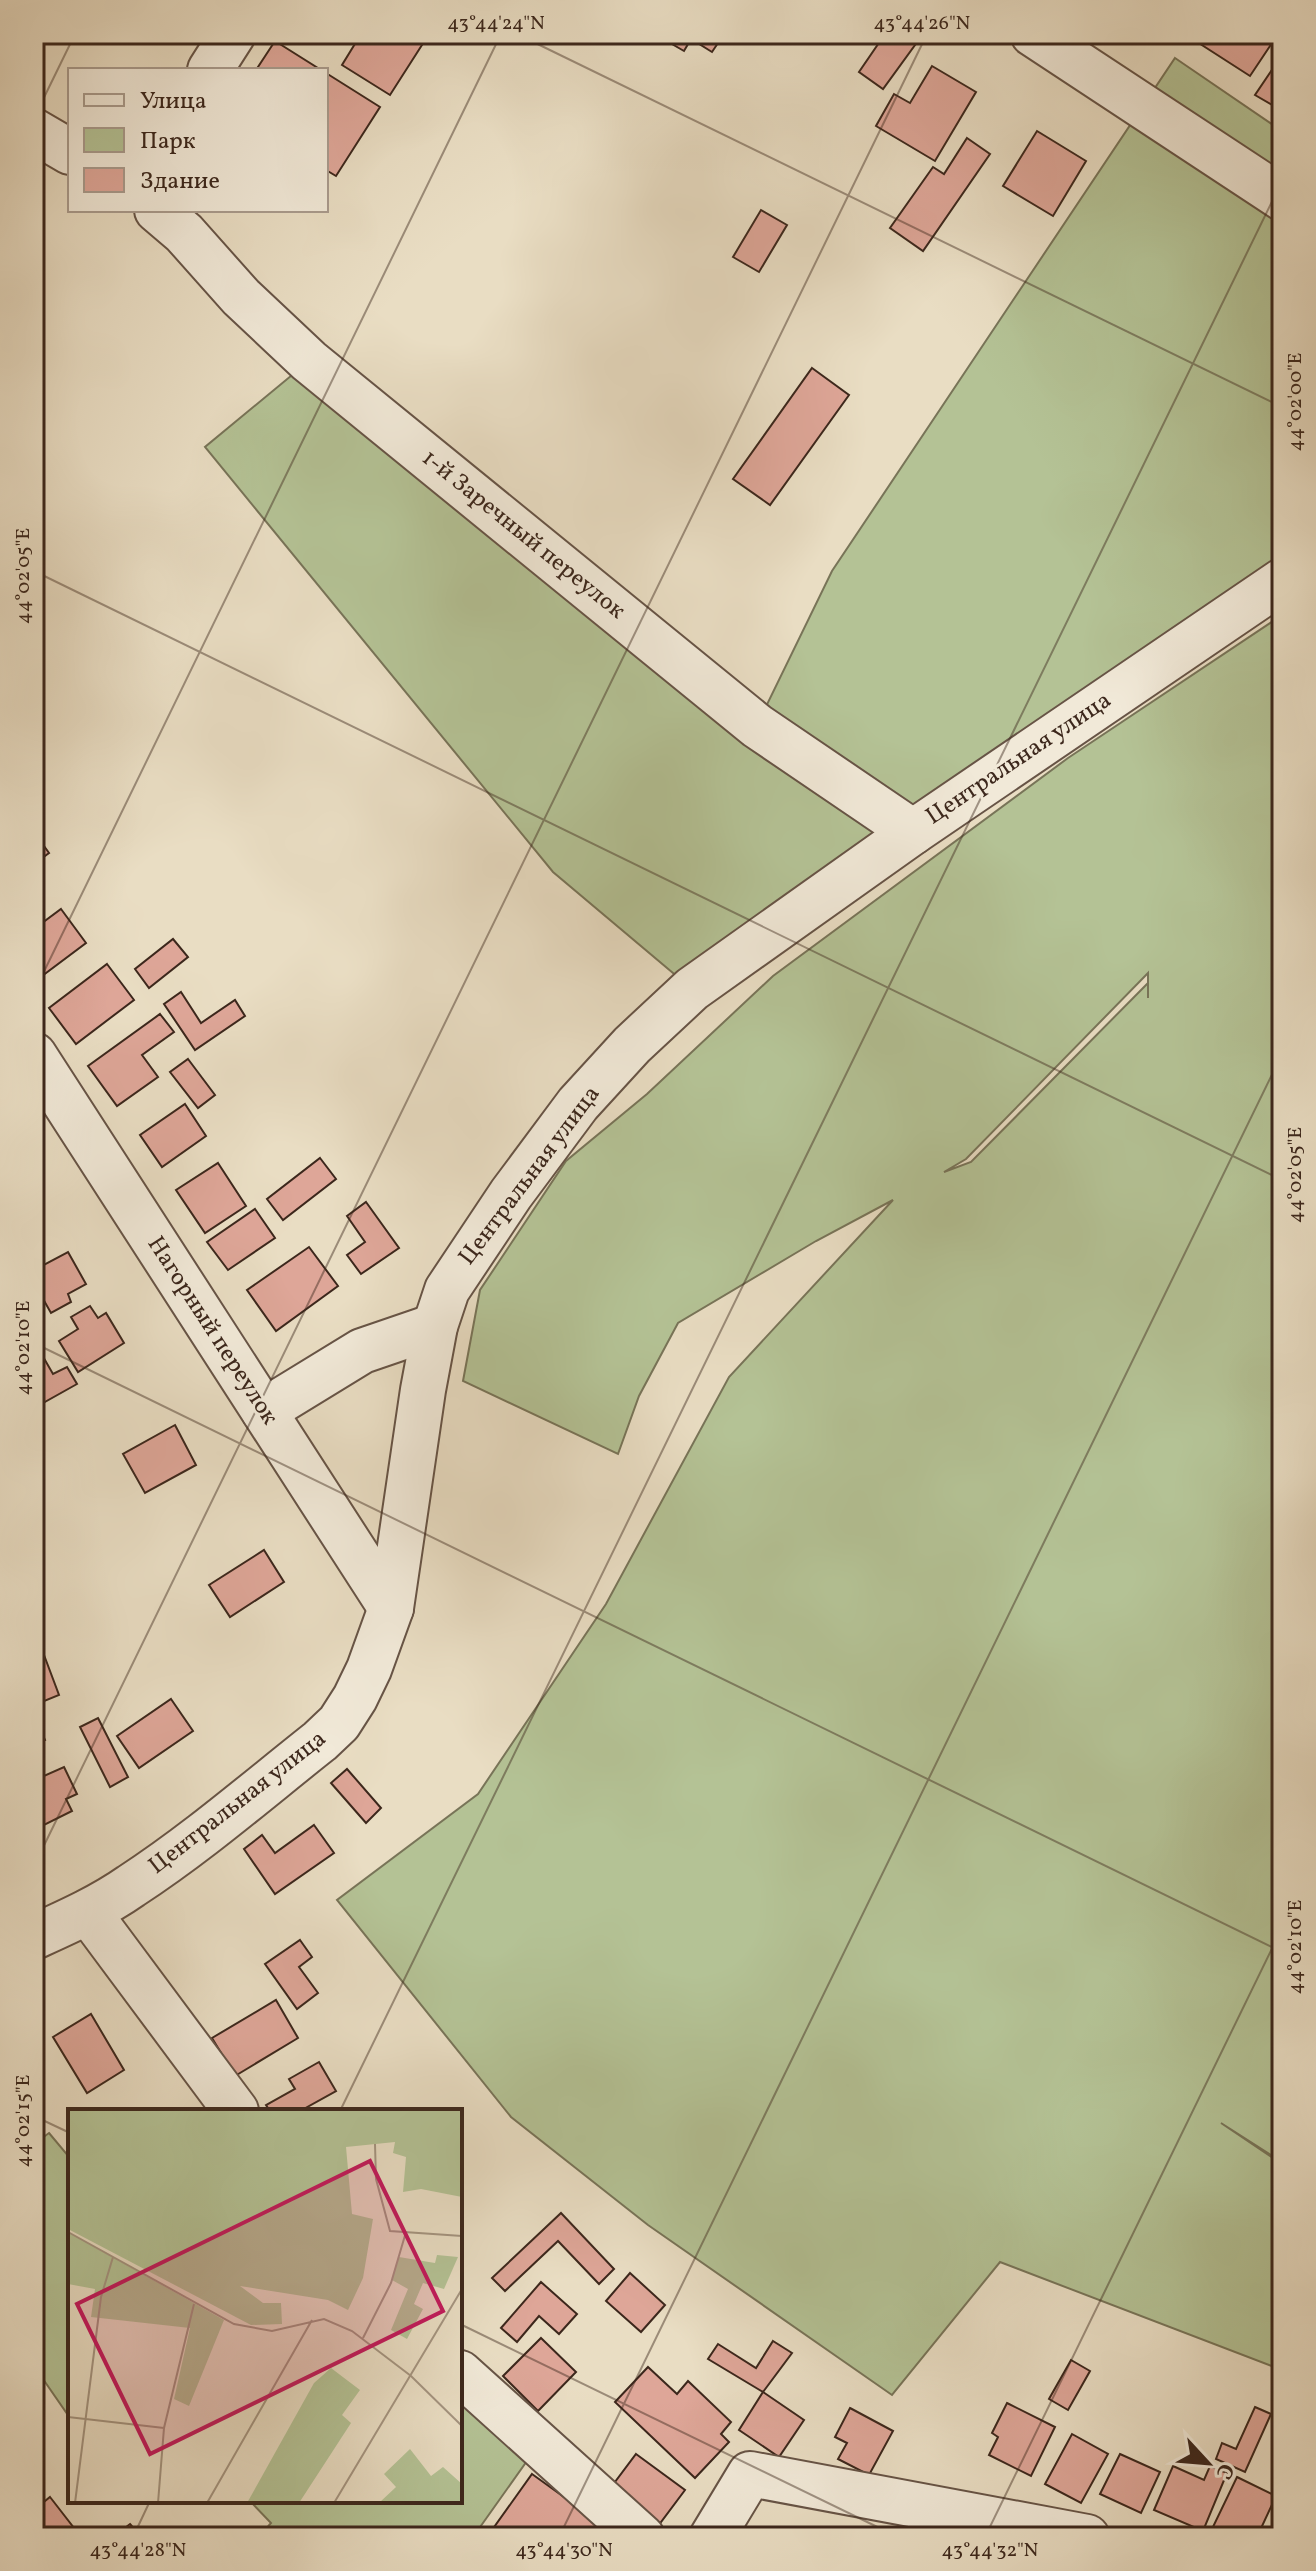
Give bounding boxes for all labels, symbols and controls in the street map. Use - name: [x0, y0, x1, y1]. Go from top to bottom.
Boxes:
- text: 43°44'24"N: [447, 10, 545, 38]
- text: 43°44'26"N: [874, 10, 971, 38]
- legend: [68, 68, 328, 212]
- text: Улица: [140, 85, 207, 119]
- text: Парк: [140, 125, 196, 159]
- text: Здание: [140, 165, 220, 199]
- text: 44°02'00"E: [1282, 352, 1310, 452]
- street label: 1-й Заречный переулок: [414, 442, 632, 628]
- text: 44°02'05"E: [10, 528, 38, 624]
- street label: Центральная улица: [919, 684, 1119, 834]
- street label: Центральная улица: [451, 1079, 609, 1273]
- text: 44°02'05"E: [1282, 1127, 1310, 1223]
- street label: Нагорный переулок: [138, 1230, 286, 1432]
- text: 44°02'10"E: [10, 1301, 38, 1395]
- street label: Центральная улица: [142, 1723, 334, 1883]
- text: 44°02'10"E: [1282, 1900, 1310, 1994]
- text: 44°02'15"E: [10, 2075, 38, 2167]
- inset map: [68, 2109, 462, 2503]
- north arrow: [1168, 2423, 1248, 2503]
- text: С: [1207, 2458, 1241, 2484]
- text: 43°44'28"N: [90, 2537, 187, 2565]
- text: 43°44'30"N: [515, 2537, 613, 2565]
- text: 43°44'32"N: [942, 2537, 1039, 2565]

